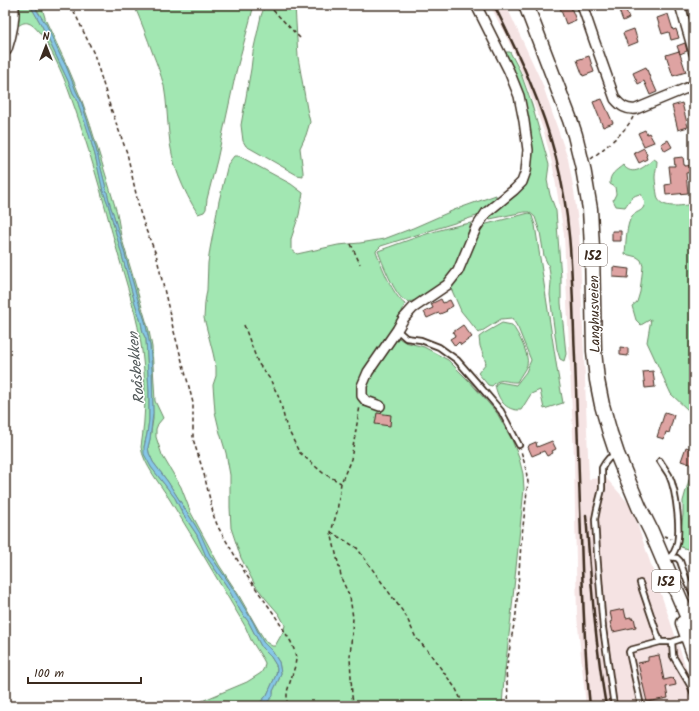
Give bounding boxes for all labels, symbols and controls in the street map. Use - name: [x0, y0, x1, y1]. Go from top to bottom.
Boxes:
- north arrow: [26, 26, 66, 66]
- text: N: [43, 28, 50, 46]
- road number: 152: [579, 244, 607, 266]
- street label: Langhusveien: [583, 275, 607, 353]
- water label: Roåsbekken: [122, 330, 152, 405]
- road number: 152: [652, 570, 680, 592]
- scale bar: [28, 659, 141, 685]
- text: 100 m: [34, 664, 65, 683]

